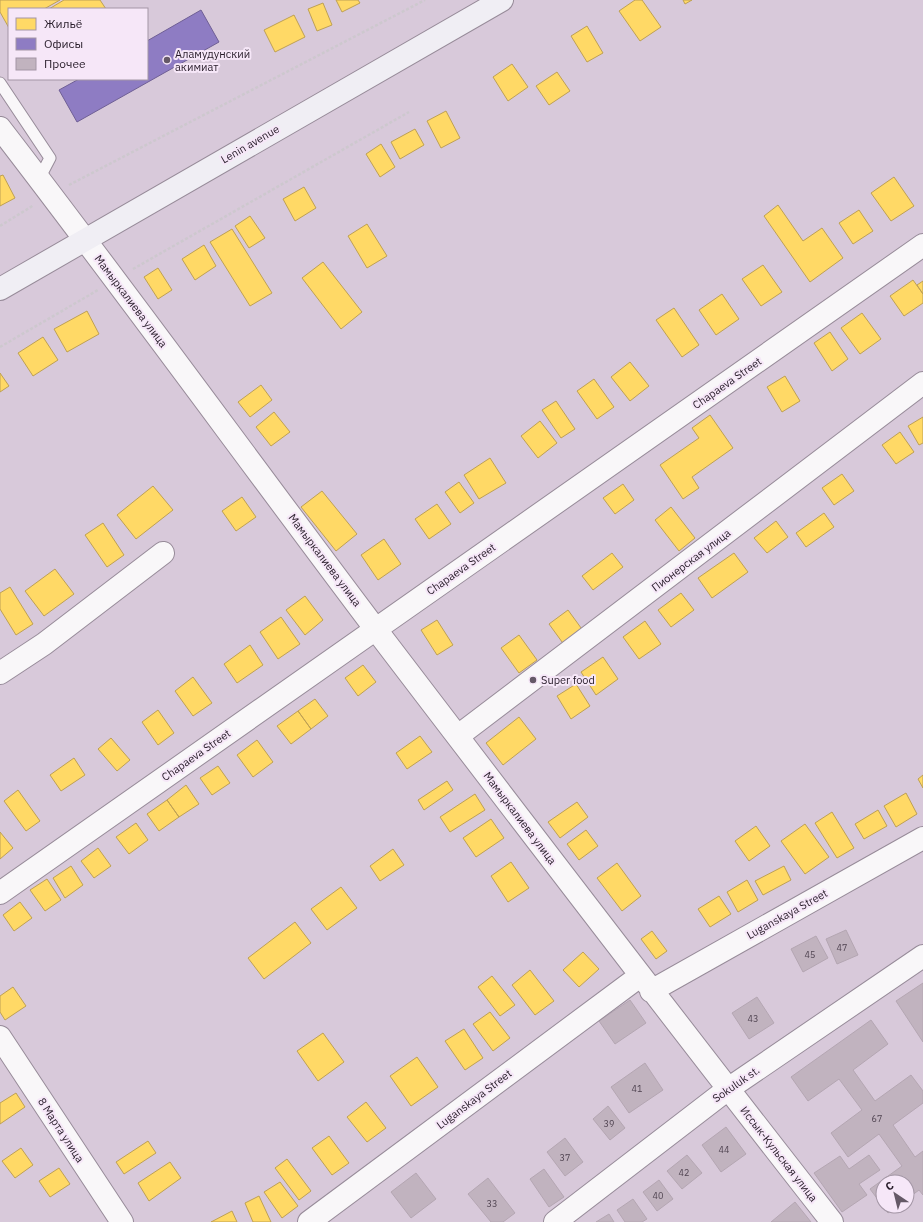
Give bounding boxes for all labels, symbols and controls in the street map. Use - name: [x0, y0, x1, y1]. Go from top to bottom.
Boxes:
- legend: [8, 8, 148, 80]
- text: Жильё: [44, 16, 83, 31]
- text: Офисы: [44, 36, 83, 51]
- place label: Аламудунский акимиат: [175, 47, 250, 74]
- marker: Аламудунский акимиат: [162, 55, 172, 65]
- text: Прочее: [44, 56, 86, 71]
- street label: Lenin avenue: [218, 122, 282, 166]
- street label: Мамыркалиева улица: [92, 252, 171, 350]
- street label: Chapaeva Street: [690, 354, 764, 412]
- street label: Мамыркалиева улица: [286, 511, 365, 609]
- street label: Пионерская улица: [649, 526, 733, 594]
- street label: Chapaeva Street: [424, 540, 498, 598]
- place label: Super food: [541, 673, 595, 687]
- marker: Super food: [528, 675, 538, 685]
- street label: Chapaeva Street: [159, 726, 233, 784]
- street label: Мамыркалиева улица: [481, 769, 560, 867]
- street label: Luganskaya Street: [744, 886, 830, 942]
- house number: 47: [837, 942, 847, 953]
- house number: 45: [805, 949, 815, 960]
- house number: 43: [748, 1013, 758, 1024]
- street label: Sokuluk st.: [710, 1063, 762, 1105]
- street label: Luganskaya Street: [434, 1066, 514, 1132]
- house number: 41: [632, 1083, 642, 1094]
- street label: 8 Марта улица: [35, 1095, 87, 1165]
- street label: Иссык-Кульская улица: [737, 1103, 821, 1205]
- house number: 67: [872, 1113, 882, 1124]
- house number: 39: [604, 1118, 614, 1129]
- house number: 44: [719, 1144, 729, 1155]
- house number: 37: [560, 1152, 570, 1163]
- house number: 42: [679, 1167, 689, 1178]
- north arrow: [875, 1174, 915, 1214]
- text: С: [882, 1178, 896, 1194]
- house number: 40: [653, 1190, 663, 1201]
- house number: 33: [487, 1198, 497, 1209]

